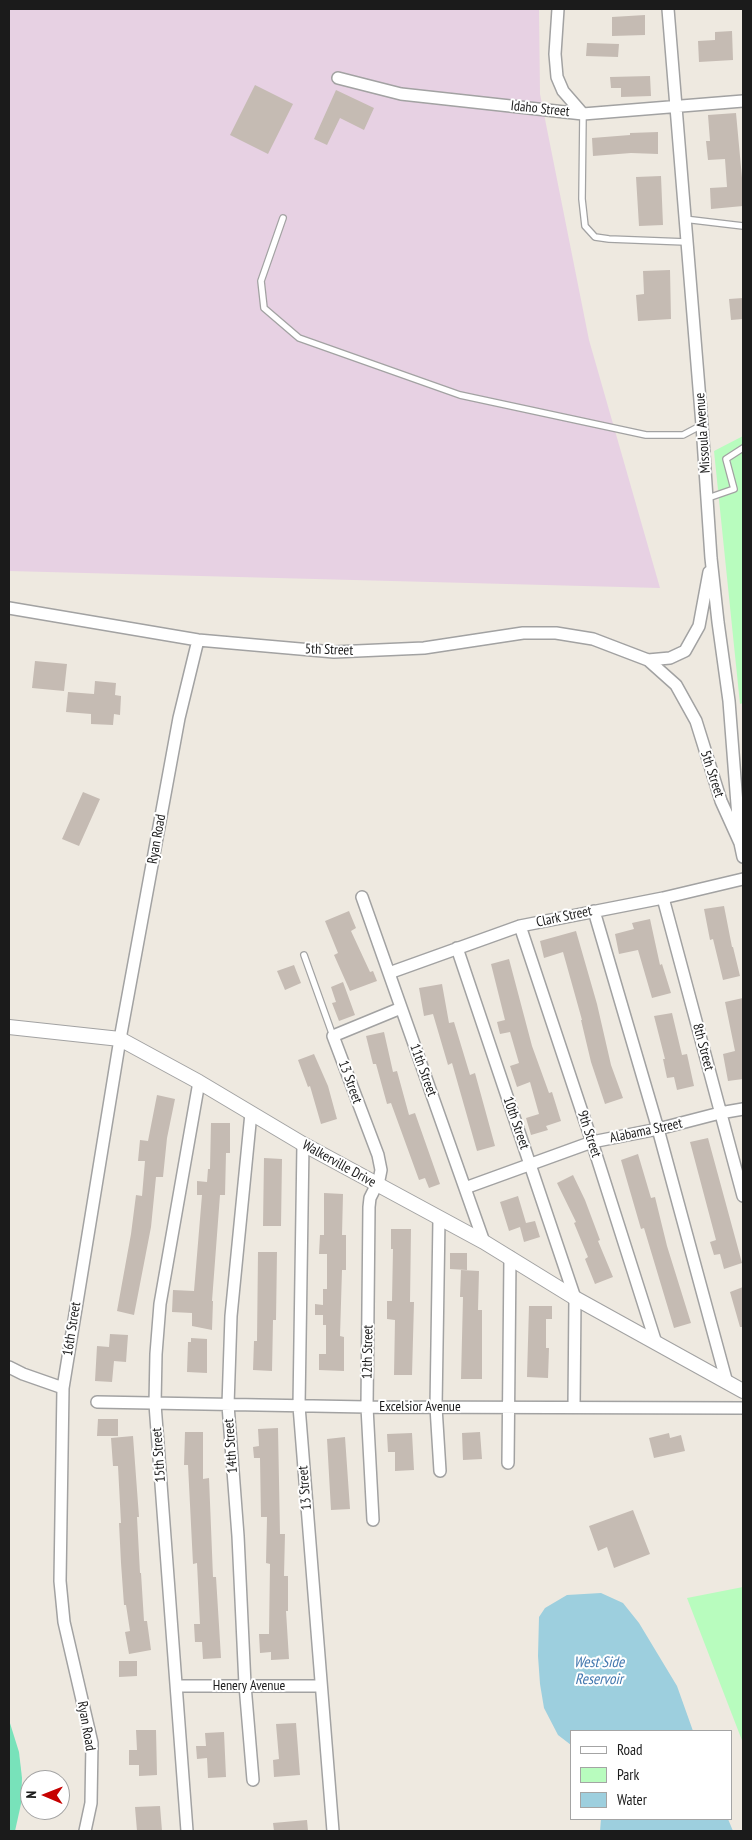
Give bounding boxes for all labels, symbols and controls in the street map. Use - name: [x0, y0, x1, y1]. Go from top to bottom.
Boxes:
- street label: Idaho Street: [510, 98, 570, 120]
- street label: Missoula Avenue: [692, 392, 714, 474]
- street label: 5th Street: [305, 641, 353, 659]
- street label: 5th Street: [697, 748, 727, 800]
- street label: Ryan Road: [144, 813, 170, 865]
- street label: Clark Street: [535, 903, 593, 931]
- street label: 8th Street: [689, 1022, 717, 1072]
- street label: 11th Street: [406, 1041, 440, 1099]
- street label: 13 Street: [334, 1058, 366, 1106]
- street label: 10th Street: [499, 1094, 533, 1152]
- street label: 9th Street: [574, 1108, 604, 1160]
- street label: Alabama Street: [608, 1115, 684, 1147]
- street label: Walkerville Drive: [299, 1137, 379, 1191]
- street label: 16th Street: [59, 1301, 85, 1357]
- street label: 12th Street: [359, 1325, 377, 1379]
- street label: Excelsior Avenue: [379, 1399, 461, 1415]
- street label: 14th Street: [221, 1418, 241, 1474]
- street label: 15th Street: [149, 1427, 169, 1483]
- street label: 13 Street: [295, 1465, 315, 1511]
- water label: West Side Reservoir: [574, 1654, 624, 1689]
- street label: Henery Avenue: [213, 1678, 285, 1694]
- street label: Ryan Road: [73, 1700, 99, 1752]
- legend: [570, 1730, 732, 1820]
- text: Road: [617, 1740, 643, 1759]
- text: Park: [617, 1765, 639, 1784]
- north arrow: [20, 1770, 70, 1820]
- text: Water: [617, 1790, 647, 1809]
- text: N: [22, 1791, 40, 1799]

